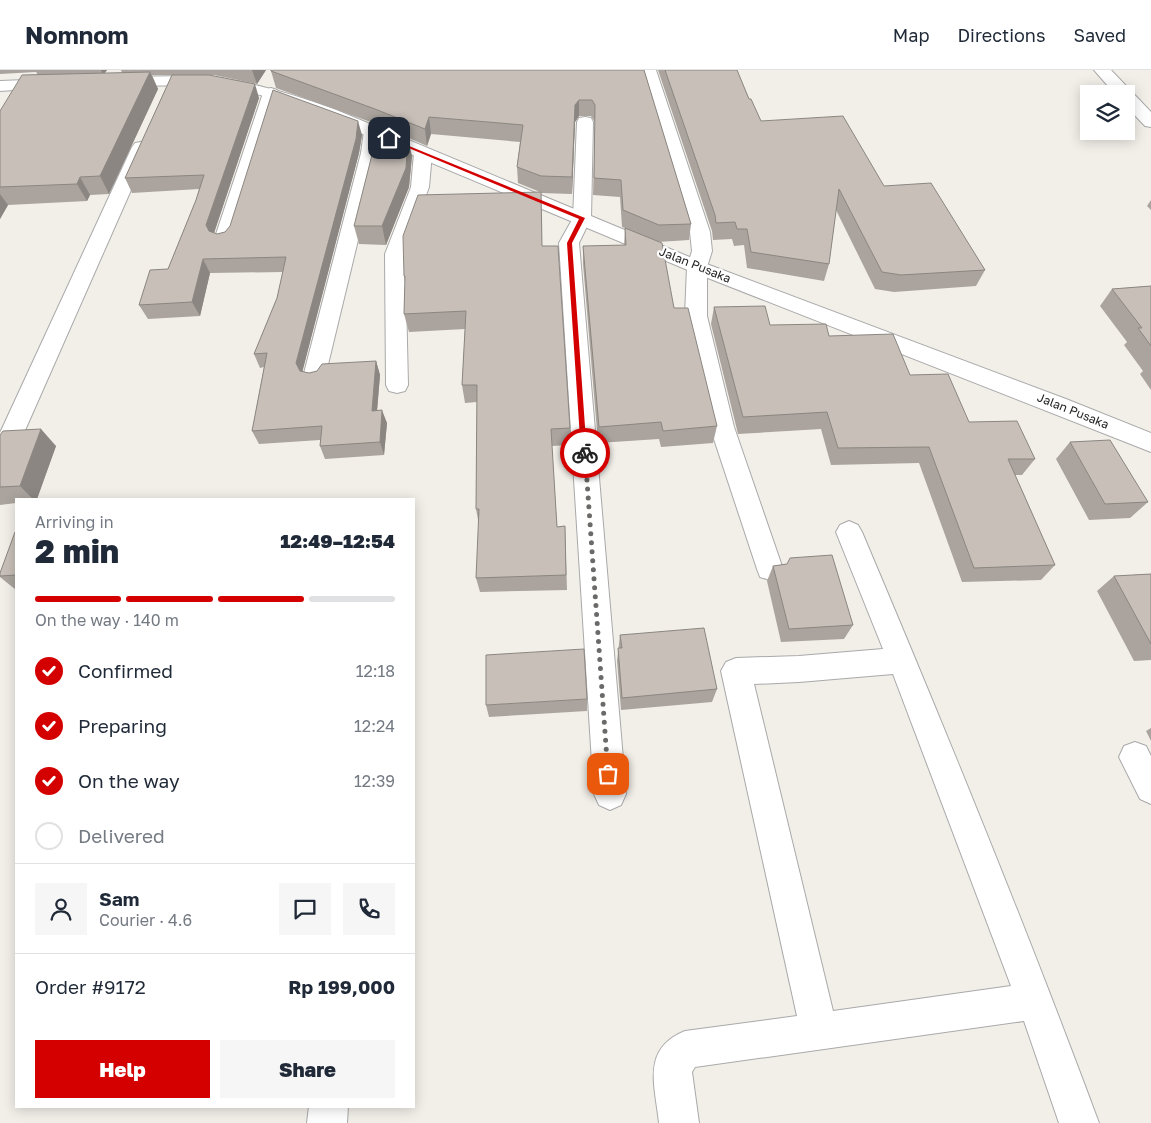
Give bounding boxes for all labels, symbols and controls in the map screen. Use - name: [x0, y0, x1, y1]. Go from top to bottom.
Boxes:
- text: Nomnom: [25, 20, 129, 49]
- text: Map: [893, 24, 929, 46]
- text: Directions: [957, 24, 1045, 46]
- text: Saved: [1073, 24, 1126, 46]
- map controls: [1080, 85, 1135, 140]
- button: layers: [1080, 85, 1135, 140]
- pin: [368, 117, 410, 159]
- icon: home: [375, 124, 403, 152]
- street label: Jalan Pusaka: [657, 243, 733, 286]
- street label: Jalan Pusaka: [1035, 389, 1111, 432]
- courier: [560, 428, 610, 478]
- icon: bike: [571, 439, 599, 467]
- text: Arriving in: [35, 512, 114, 532]
- text: 12:49–12:54: [280, 529, 395, 552]
- text: 2 min: [35, 532, 119, 570]
- text: On the way · 140 m: [35, 610, 179, 630]
- icon: check: [35, 657, 63, 685]
- text: Confirmed: [78, 659, 173, 682]
- text: 12:18: [356, 661, 395, 681]
- icon: check: [35, 712, 63, 740]
- text: Preparing: [78, 714, 167, 737]
- text: 12:24: [354, 716, 395, 736]
- pin: [587, 753, 629, 795]
- icon: bag: [594, 760, 622, 788]
- icon: check: [35, 767, 63, 795]
- text: On the way: [78, 769, 180, 792]
- text: 12:39: [354, 771, 395, 791]
- text: Delivered: [78, 824, 165, 847]
- button: person: [35, 883, 87, 935]
- button: chat: [279, 883, 331, 935]
- button: phone: [343, 883, 395, 935]
- text: Sam: [99, 887, 139, 910]
- text: Courier · 4.6: [99, 910, 192, 930]
- text: Order #9172: [35, 975, 146, 998]
- text: Rp 199,000: [288, 975, 395, 998]
- button: Help: [35, 1040, 210, 1098]
- button: Share: [220, 1040, 395, 1098]

